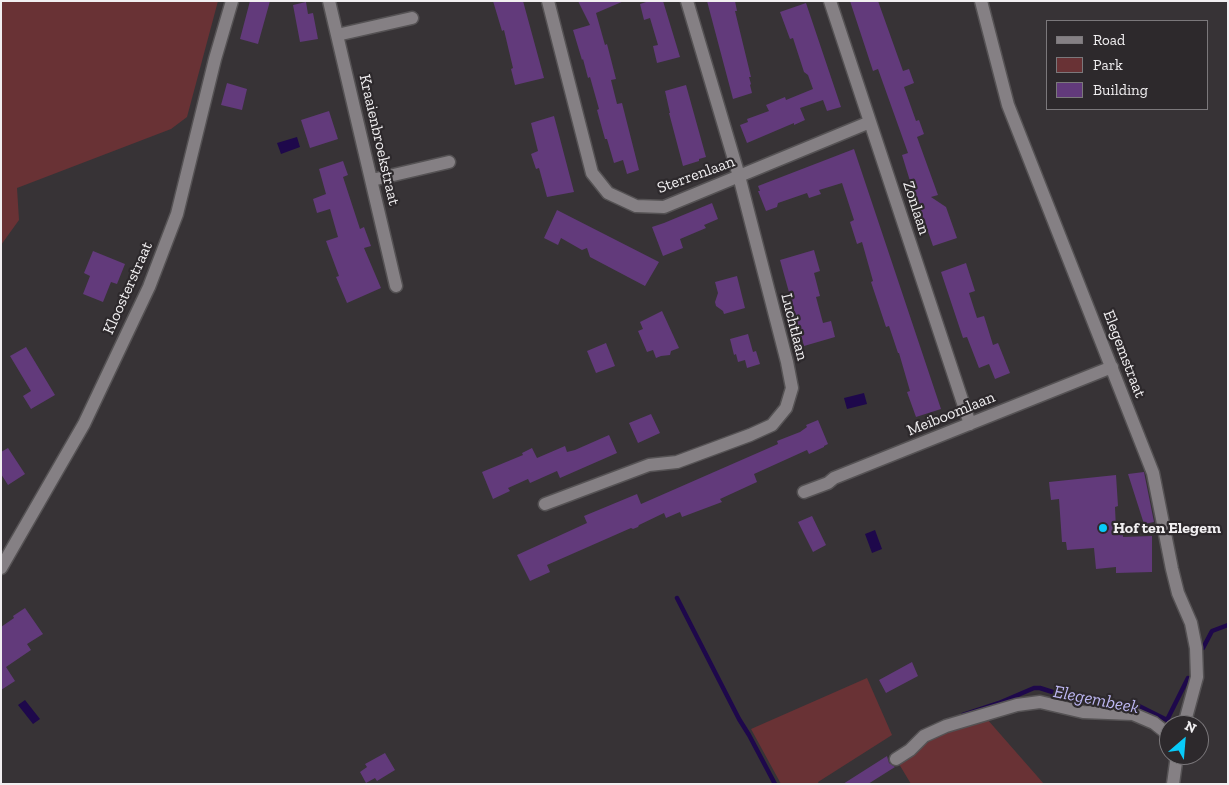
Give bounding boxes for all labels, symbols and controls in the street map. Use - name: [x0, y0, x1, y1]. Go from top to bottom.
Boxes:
- legend: [1046, 20, 1209, 110]
- text: Road: [1093, 31, 1125, 49]
- text: Park: [1093, 56, 1123, 74]
- street label: Kraaienbroekstraat: [355, 73, 403, 207]
- text: Building: [1093, 81, 1148, 99]
- street label: Sterrenlaan: [655, 152, 737, 198]
- street label: Zonlaan: [898, 179, 934, 237]
- street label: Kloosterstraat: [99, 239, 157, 337]
- street label: Luchtlaan: [776, 291, 812, 363]
- street label: Elegemstraat: [1098, 307, 1150, 401]
- street label: Meiboomlaan: [904, 388, 998, 440]
- place label: Hof ten Elegem: [1113, 518, 1221, 538]
- marker: Hof ten Elegem: [1097, 522, 1109, 534]
- water label: Elegembeek: [1051, 681, 1141, 719]
- north arrow: [1159, 715, 1209, 765]
- text: N: [1182, 717, 1199, 737]

